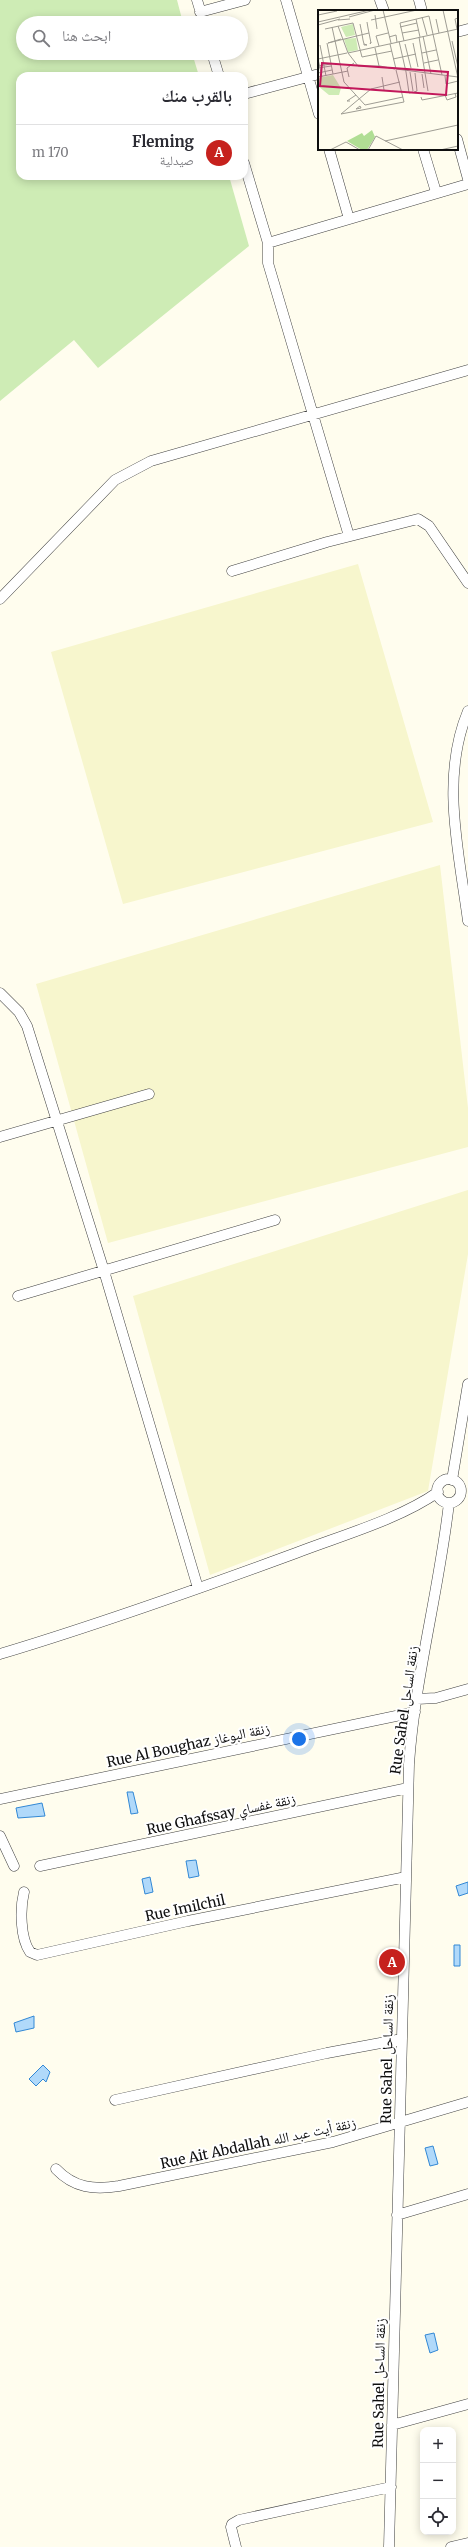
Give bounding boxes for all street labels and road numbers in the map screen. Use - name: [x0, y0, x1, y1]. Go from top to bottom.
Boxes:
- street label: Rue Sahel زنقة الساحل: [386, 1645, 422, 1775]
- street label: Rue Al Boughaz زنقة البوغاز: [105, 1719, 271, 1771]
- street label: Rue Ghafssay زنقة غفساي: [145, 1789, 298, 1841]
- street label: Rue Imilchil: [143, 1891, 227, 1925]
- street label: Rue Sahel زنقة الساحل: [377, 1994, 397, 2124]
- street label: Rue Ait Abdallah زنقة أيت عبد الله: [158, 2113, 358, 2173]
- street label: Rue Sahel زنقة الساحل: [369, 2318, 389, 2448]

